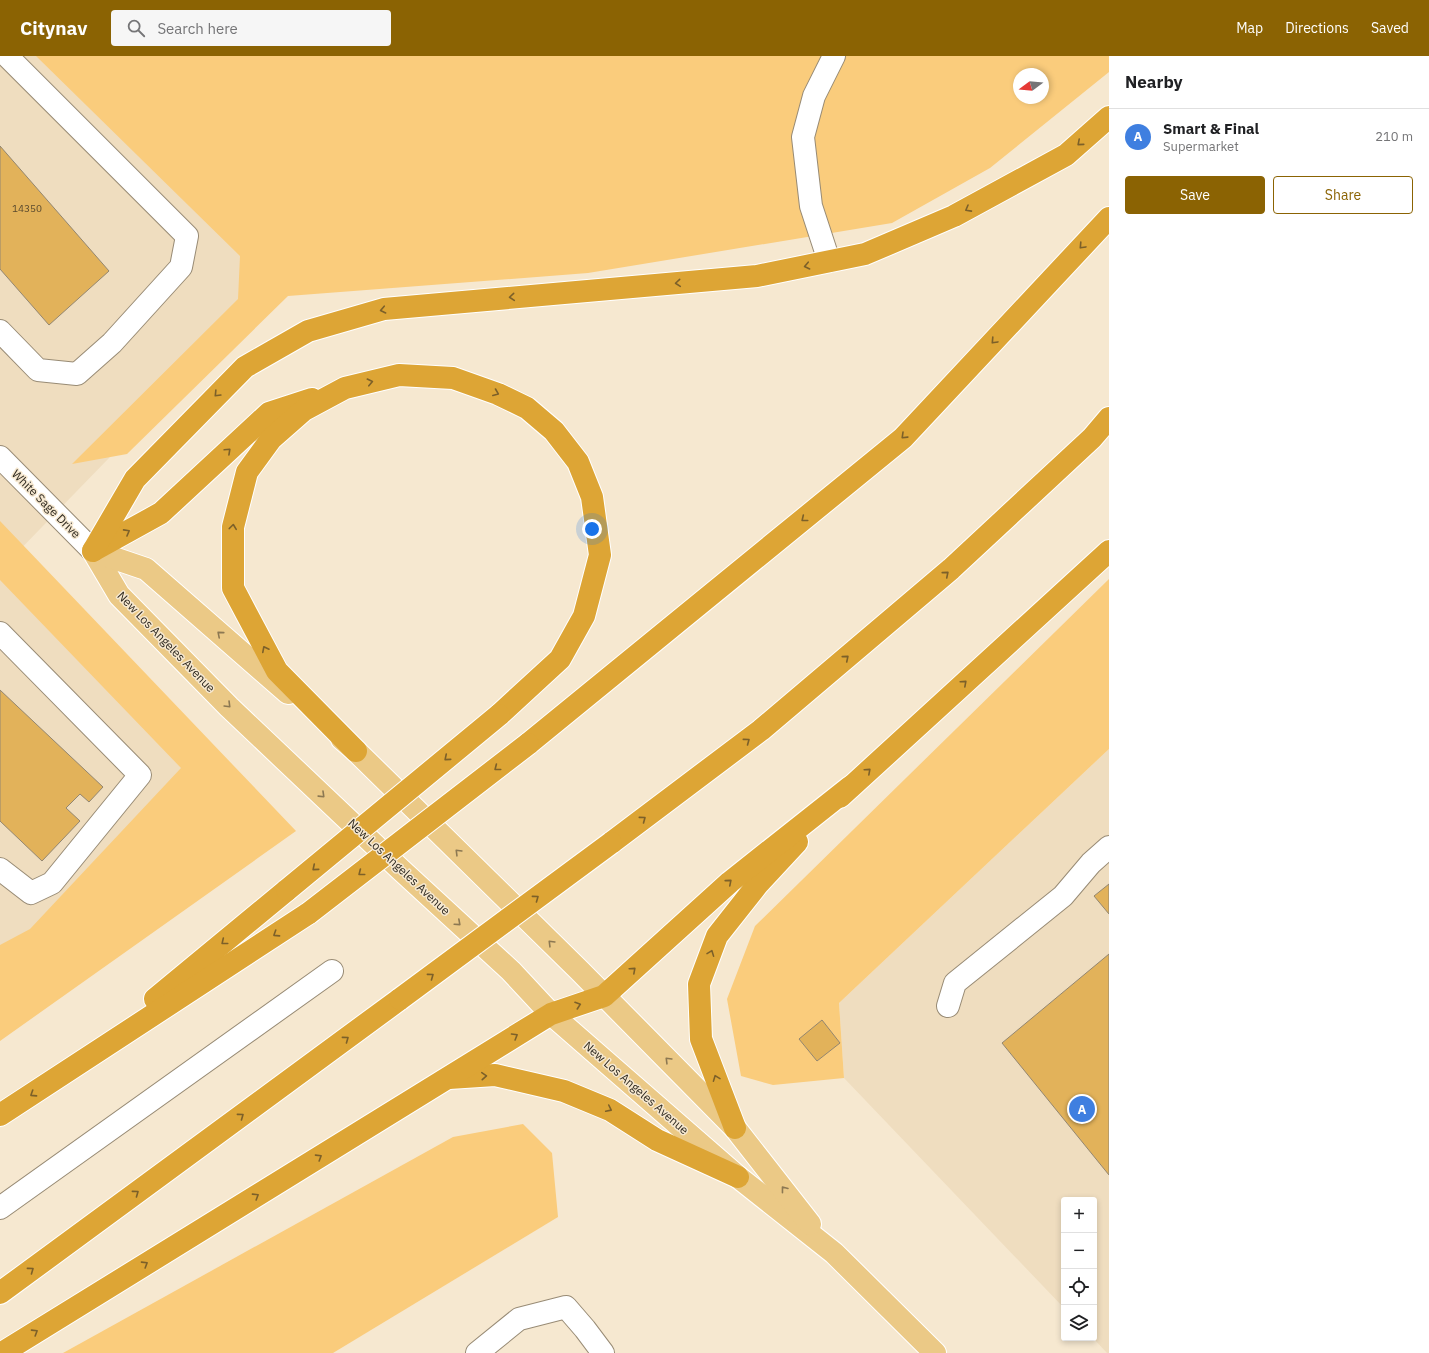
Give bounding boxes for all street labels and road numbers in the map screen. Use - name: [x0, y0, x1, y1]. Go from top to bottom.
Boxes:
- street label: White Sage Drive: [9, 466, 84, 541]
- street label: New Los Angeles Avenue: [114, 588, 219, 695]
- street label: New Los Angeles Avenue: [345, 815, 454, 918]
- street label: New Los Angeles Avenue: [581, 1038, 692, 1138]

